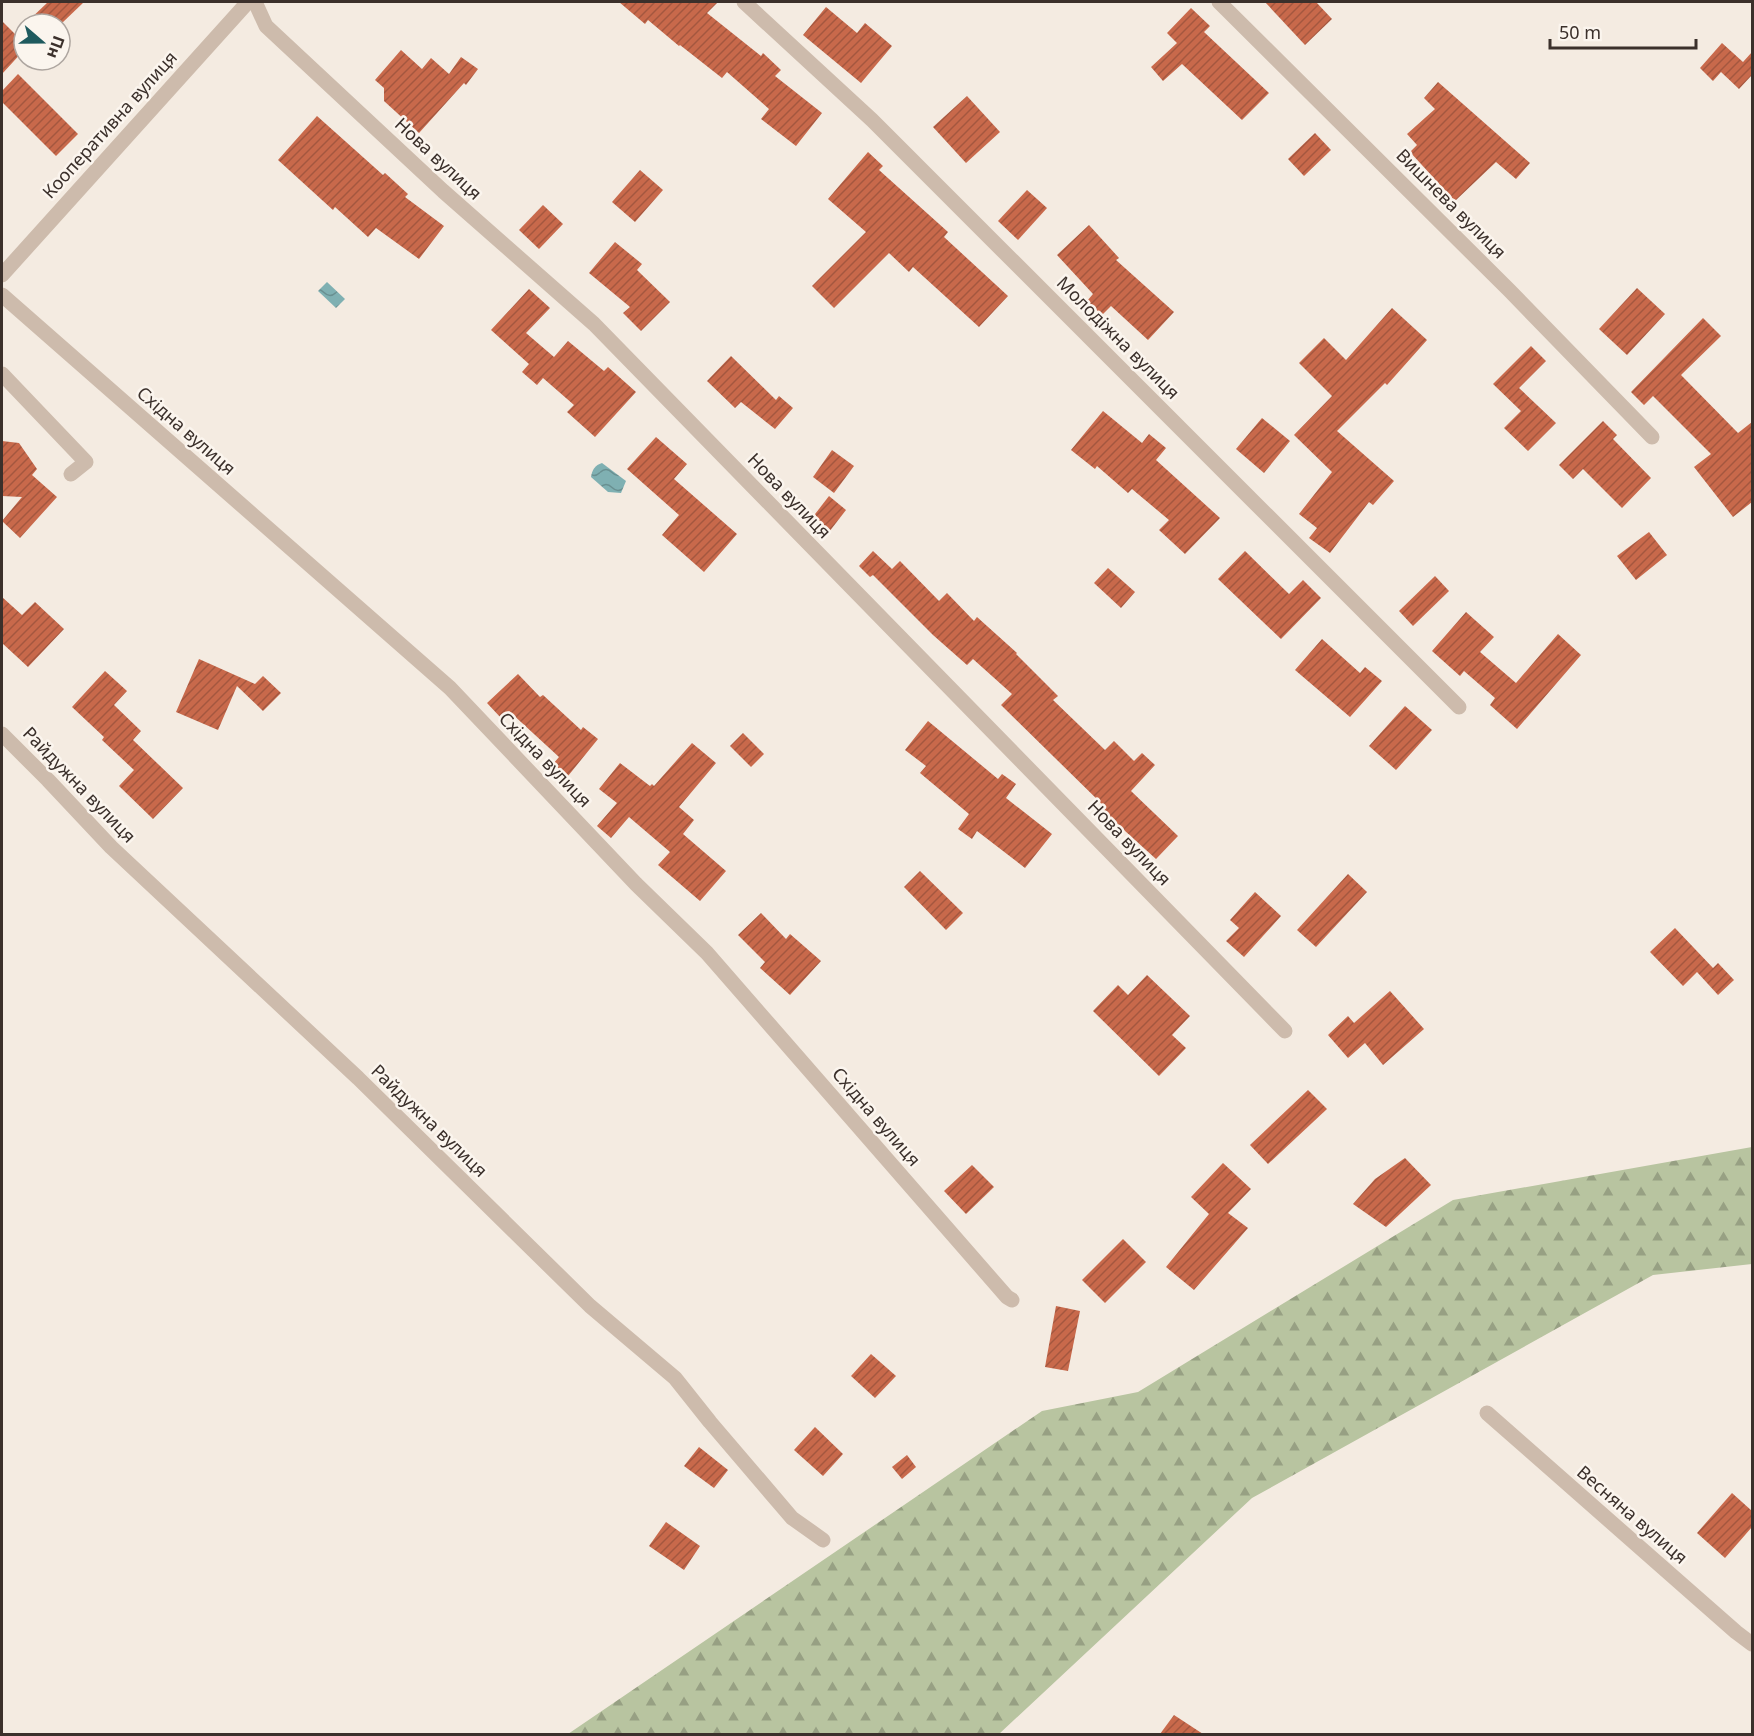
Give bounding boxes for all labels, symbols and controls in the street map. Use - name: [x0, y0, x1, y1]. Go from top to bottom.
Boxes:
- north arrow: [12, 12, 72, 72]
- scale bar: [1550, 12, 1696, 50]
- text: 50 m: [1559, 20, 1601, 44]
- text: Пн: [42, 33, 70, 62]
- street label: Кооперативна вулиця: [37, 45, 182, 203]
- street label: Нова вулиця: [390, 112, 487, 205]
- street label: Вишнева вулиця: [1392, 143, 1512, 263]
- street label: Молодіжна вулиця: [1052, 271, 1185, 404]
- street label: Східна вулиця: [132, 381, 241, 480]
- street label: Нова вулиця: [743, 447, 837, 543]
- street label: Східна вулиця: [494, 707, 597, 812]
- street label: Райдужна вулиця: [18, 721, 141, 847]
- street label: Нова вулиця: [1083, 794, 1177, 890]
- street label: Райдужна вулиця: [367, 1059, 493, 1182]
- street label: Східна вулиця: [827, 1062, 926, 1171]
- street label: Весняна вулиця: [1572, 1460, 1693, 1569]

